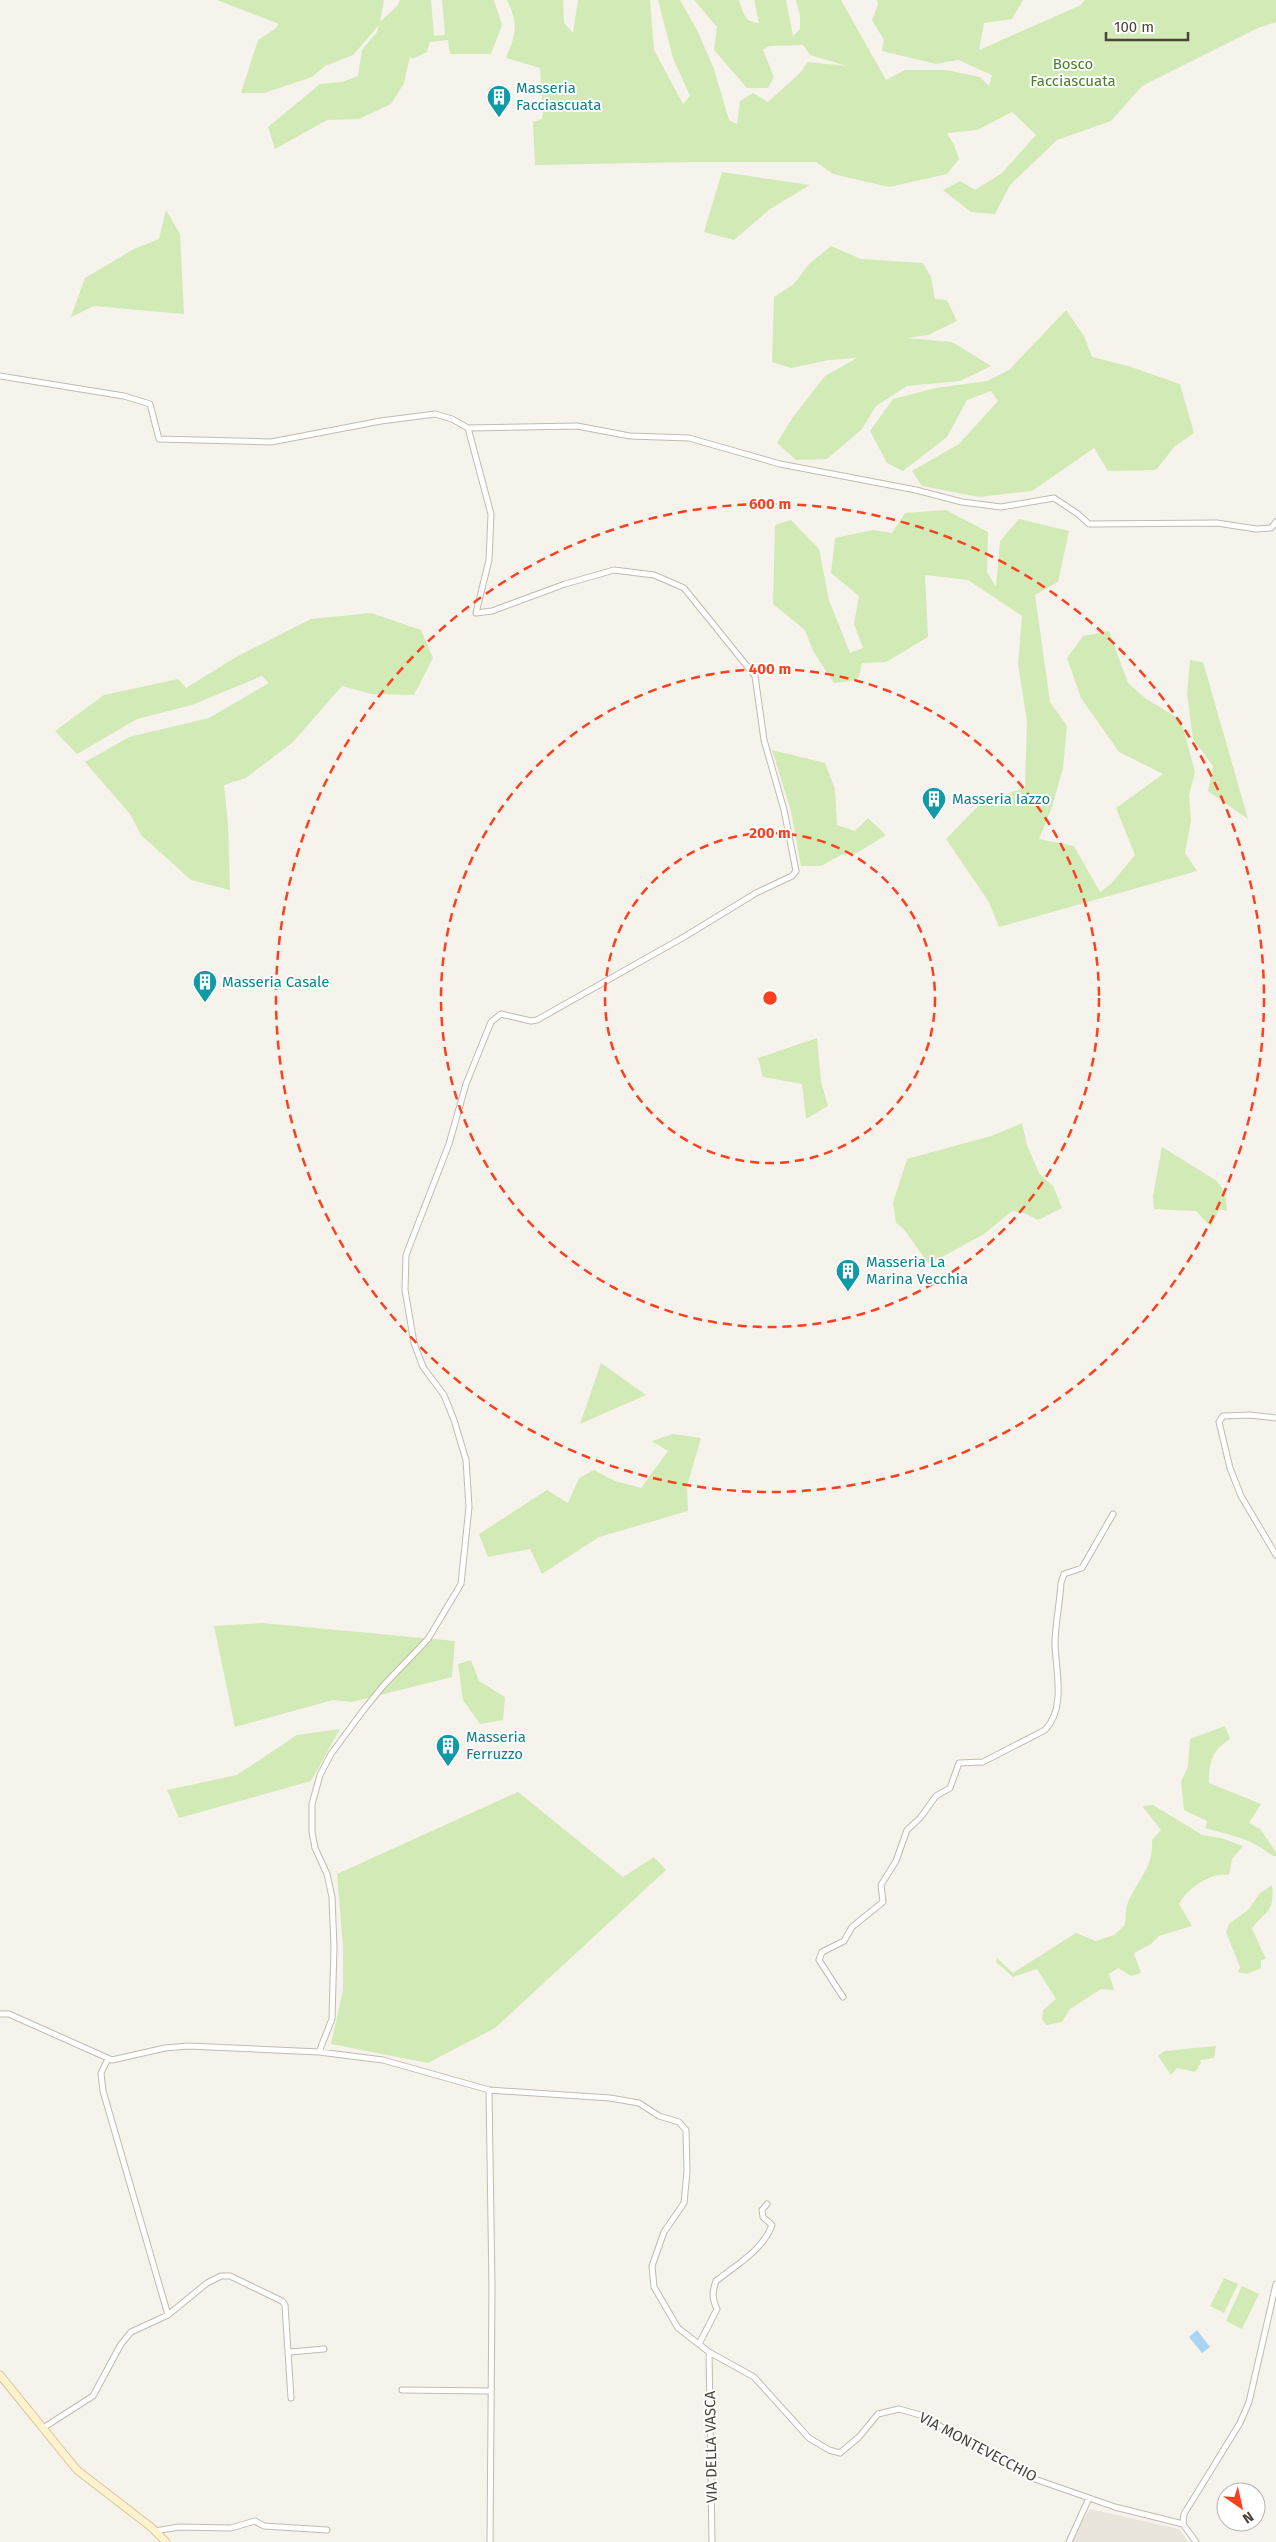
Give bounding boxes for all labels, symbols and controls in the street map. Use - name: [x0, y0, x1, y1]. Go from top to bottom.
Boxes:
- scale bar: [1106, 10, 1188, 42]
- text: 100 m: [1114, 18, 1154, 36]
- park label: Bosco Facciascuata: [1030, 55, 1116, 90]
- place label: Masseria Facciascuata: [516, 79, 601, 114]
- building icon: Masseria Facciascuata: [486, 84, 512, 118]
- text: 600 m: [749, 495, 791, 513]
- text: 400 m: [749, 660, 791, 678]
- building icon: Masseria Iazzo: [921, 786, 947, 820]
- place label: Masseria Iazzo: [952, 790, 1050, 808]
- text: 200 m: [749, 824, 791, 842]
- building icon: Masseria Casale: [192, 969, 218, 1003]
- place label: Masseria Casale: [222, 973, 330, 991]
- centre of rings: [761, 989, 779, 1007]
- place label: Masseria La Marina Vecchia: [866, 1253, 968, 1288]
- building icon: Masseria La Marina Vecchia: [835, 1258, 861, 1292]
- place label: Masseria Ferruzzo: [466, 1728, 526, 1763]
- building icon: Masseria Ferruzzo: [435, 1733, 461, 1767]
- street label: VIA DELLA VASCA: [701, 2390, 721, 2503]
- street label: VIA MONTEVECCHIO: [916, 2408, 1040, 2486]
- north arrow: [1216, 2482, 1266, 2532]
- text: N: [1239, 2508, 1257, 2527]

